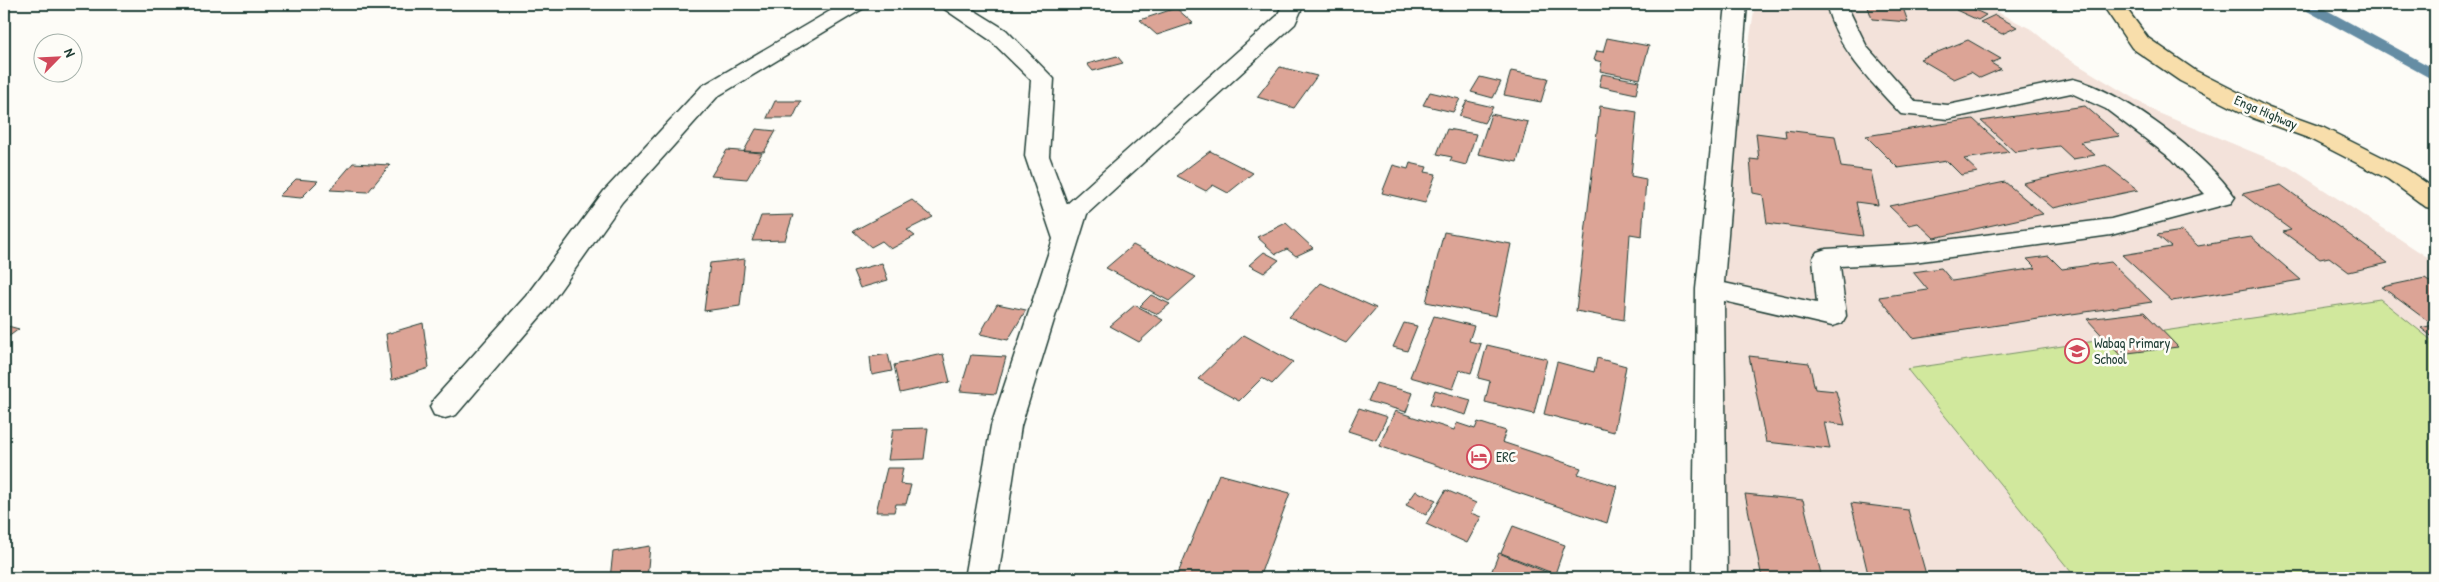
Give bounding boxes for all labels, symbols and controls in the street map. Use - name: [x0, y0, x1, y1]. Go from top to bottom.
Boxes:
- north arrow: [32, 32, 82, 82]
- text: N: [60, 45, 81, 60]
- street label: Enga Highway: [2231, 90, 2301, 134]
- place label: Wabag Primary School: [2094, 333, 2170, 368]
- school or university icon: Wabag Primary School: [2064, 338, 2090, 364]
- hotel icon: ERC: [1466, 444, 1492, 470]
- place label: ERC: [1496, 447, 1517, 466]

